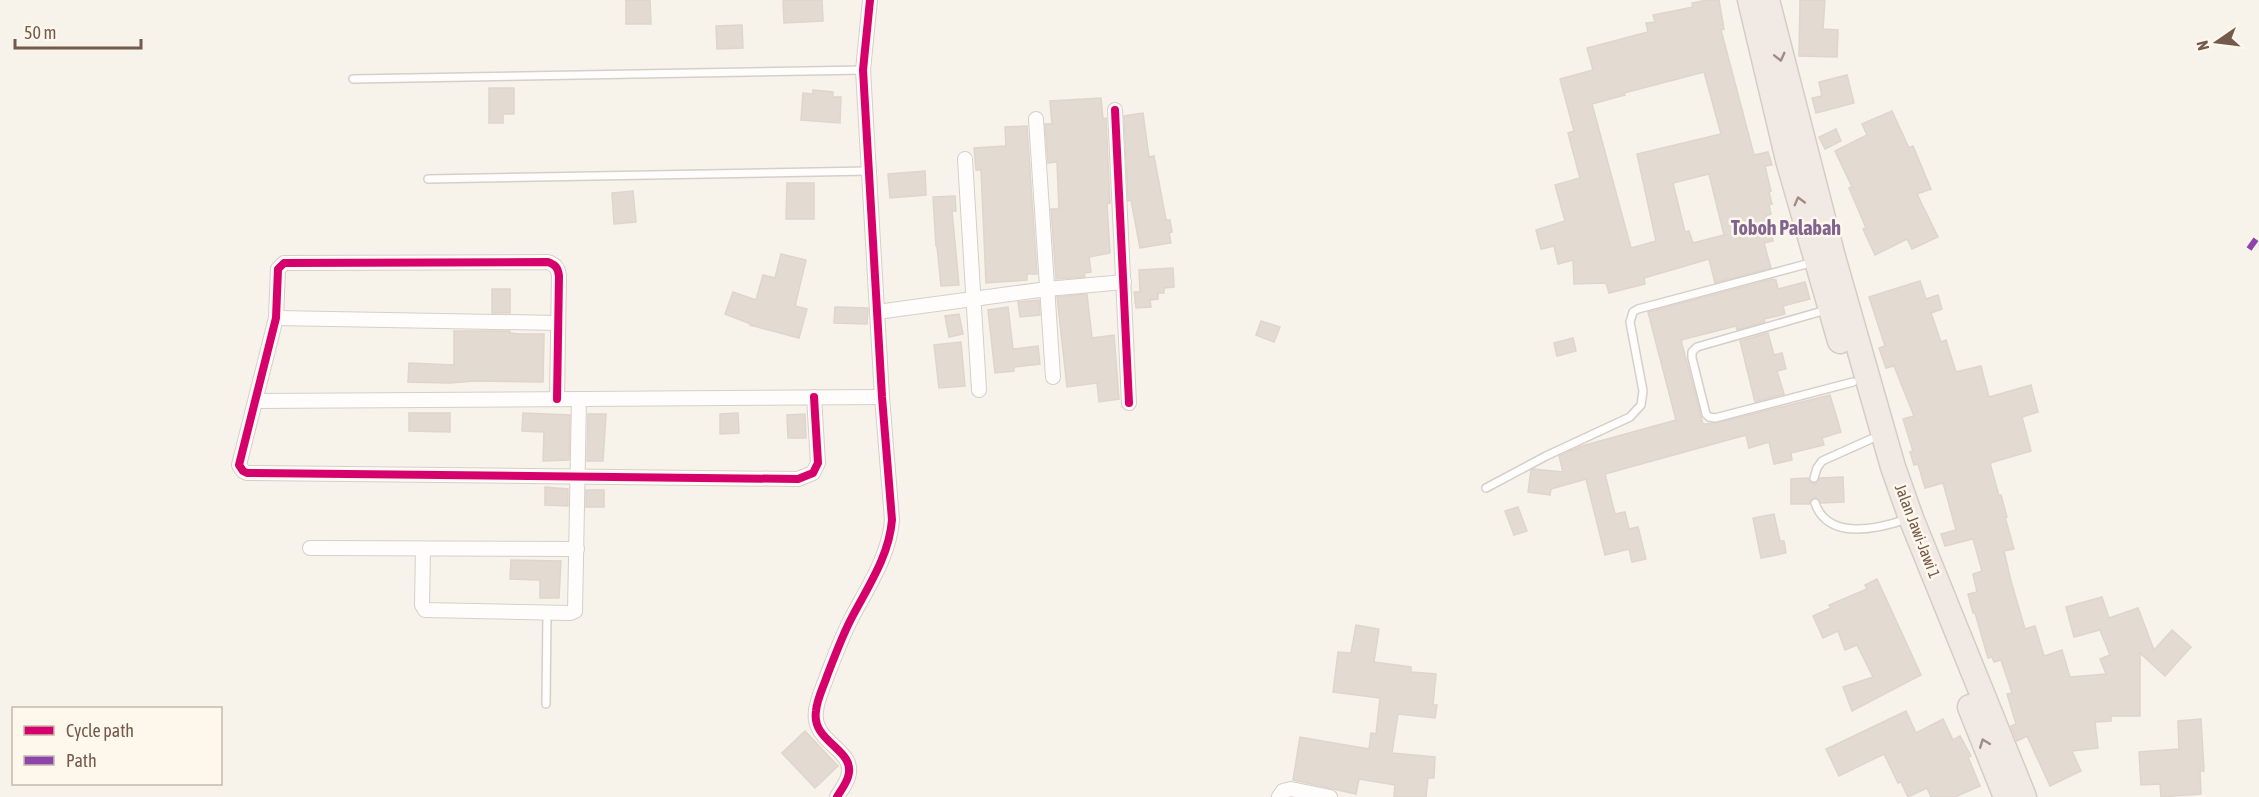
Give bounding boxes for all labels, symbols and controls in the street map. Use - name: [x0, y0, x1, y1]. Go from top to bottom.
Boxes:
- scale bar: [15, 12, 141, 50]
- north arrow: [2187, 12, 2247, 72]
- text: 50 m: [24, 22, 56, 43]
- text: N: [2193, 39, 2212, 52]
- one-way arrow: [1773, 52, 1786, 62]
- one-way arrow: [1794, 196, 1806, 207]
- district label: Toboh Palabah: [1731, 216, 1841, 239]
- street label: Jalan Jawi-Jawi 1: [1892, 481, 1944, 581]
- legend: [12, 707, 222, 785]
- text: Cycle path: [66, 720, 134, 741]
- one-way arrow: [1979, 738, 1991, 749]
- text: Path: [66, 750, 97, 771]

